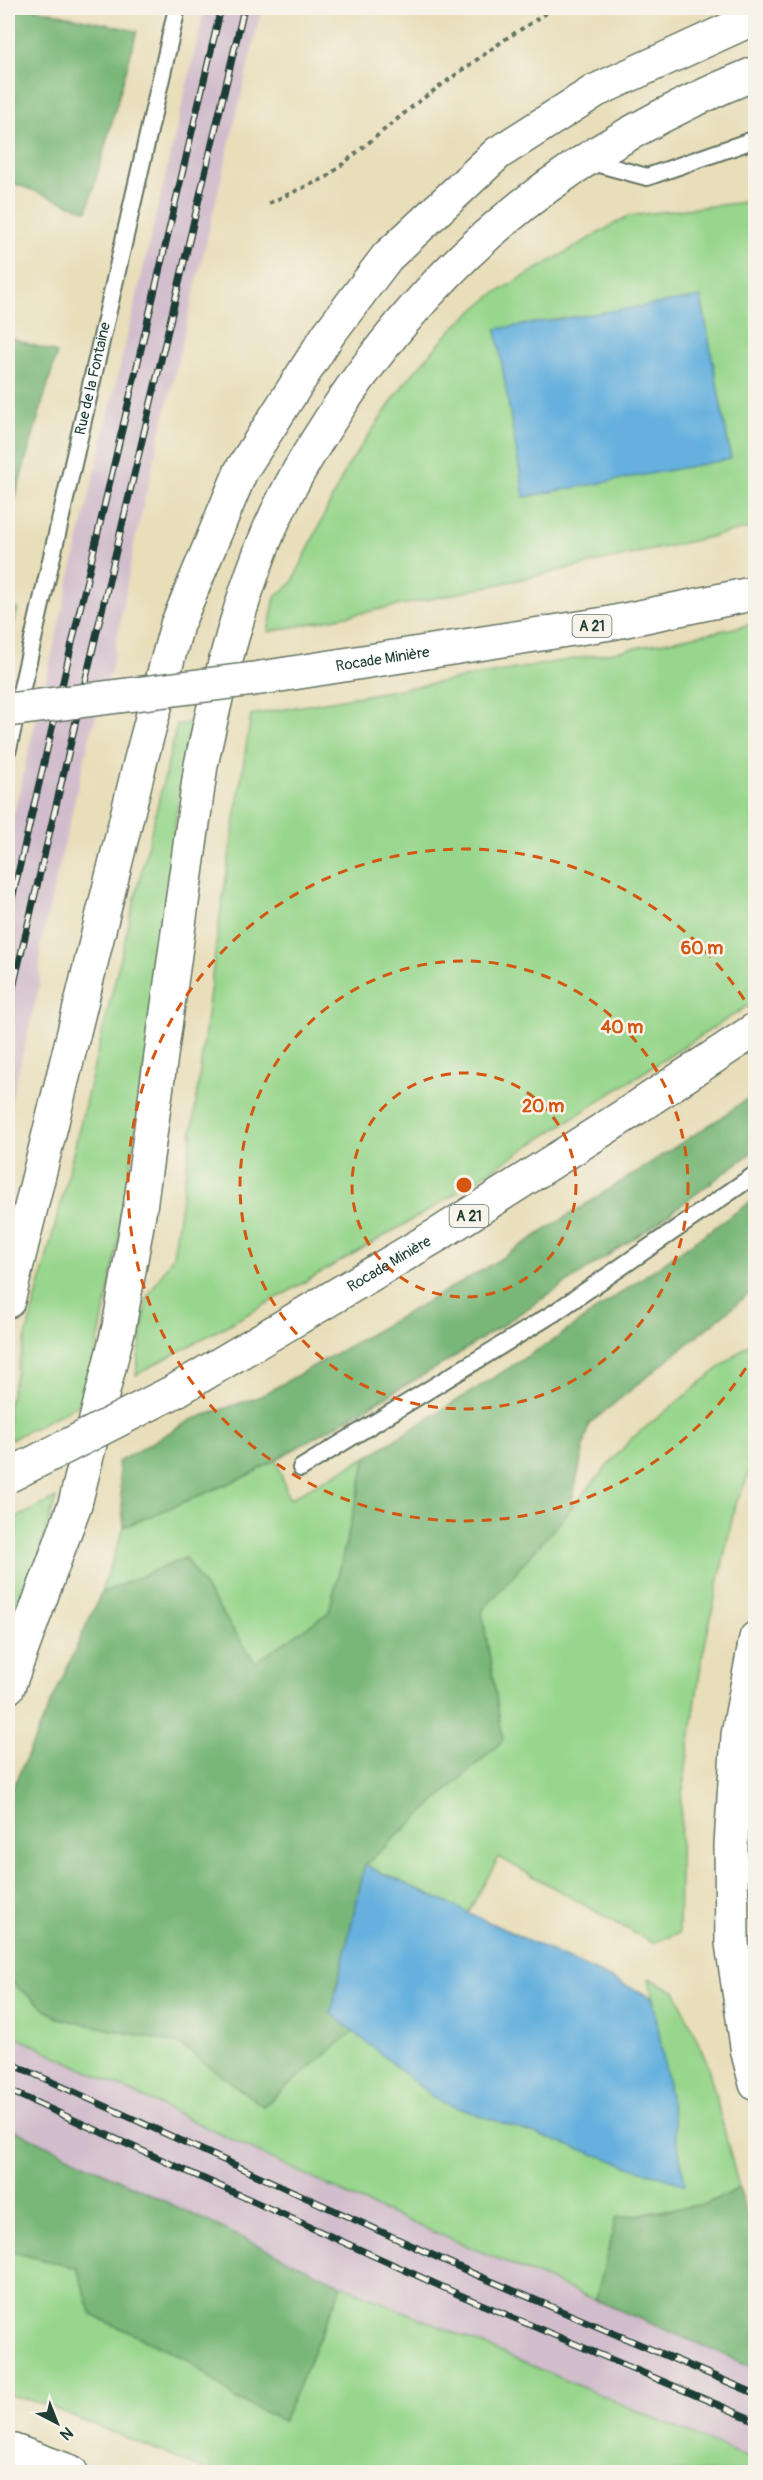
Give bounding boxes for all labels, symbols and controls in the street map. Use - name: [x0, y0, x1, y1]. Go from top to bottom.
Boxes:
- street label: Rue de la Fontaine: [71, 320, 115, 437]
- road number: A 21: [572, 615, 612, 637]
- street label: Rocade Minière: [334, 643, 431, 676]
- text: 60 m: [681, 937, 723, 960]
- text: 40 m: [601, 1016, 643, 1039]
- text: 20 m: [522, 1095, 564, 1118]
- centre of rings: [454, 1175, 474, 1195]
- road number: A 21: [450, 1205, 488, 1227]
- street label: Rocade Minière: [344, 1232, 435, 1296]
- north arrow: [27, 2393, 87, 2453]
- text: N: [56, 2422, 77, 2445]

